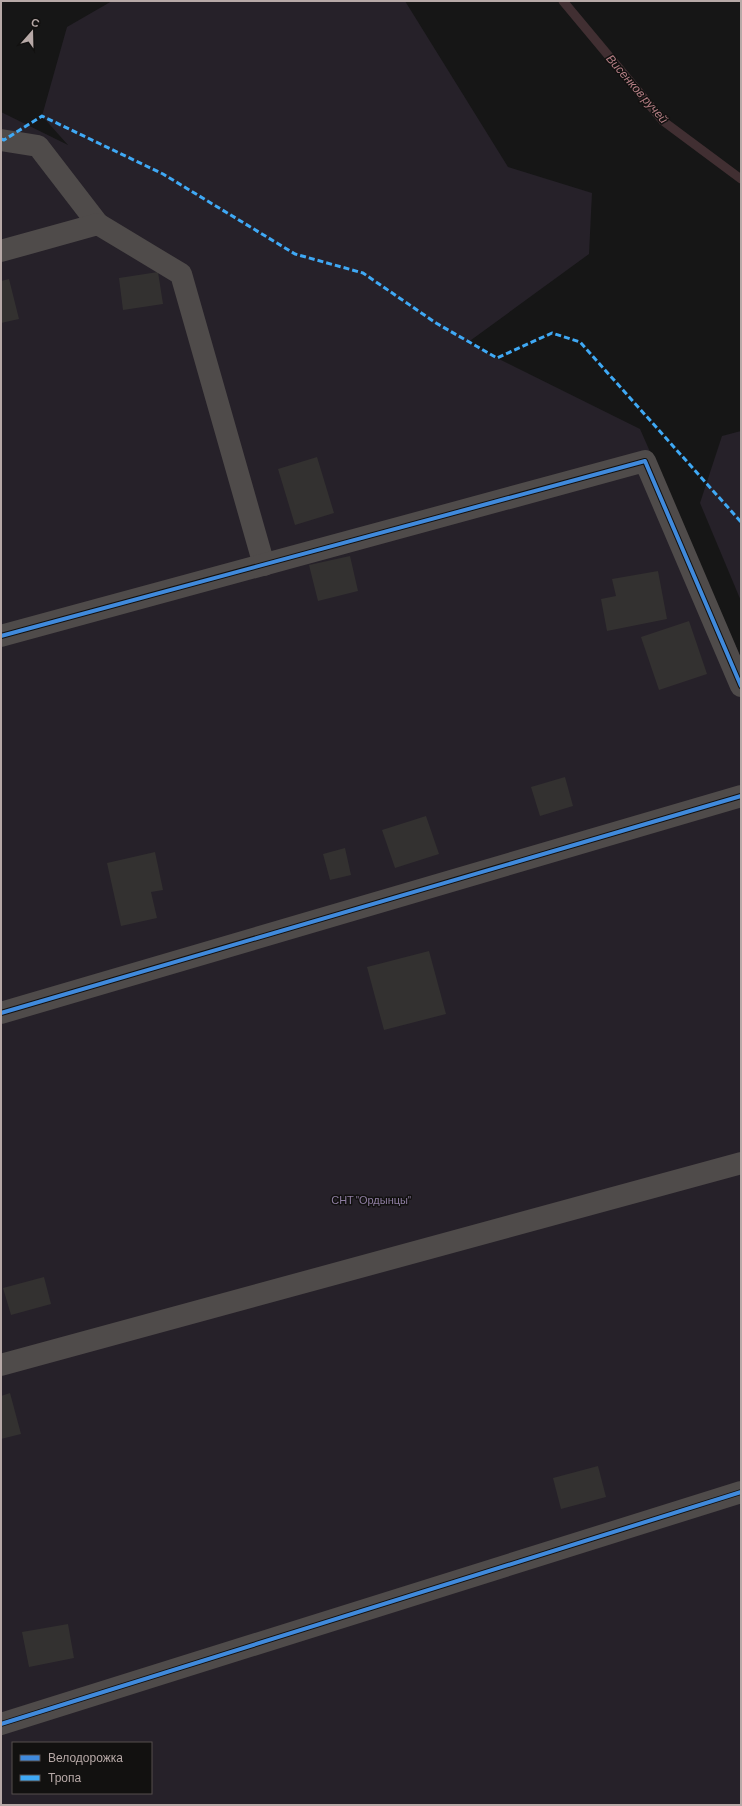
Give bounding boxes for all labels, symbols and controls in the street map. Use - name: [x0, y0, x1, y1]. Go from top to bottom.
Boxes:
- north arrow: [12, 12, 52, 52]
- text: С: [30, 15, 42, 30]
- water label: Висенков ручей: [603, 51, 672, 127]
- park label: СНТ "Ордынцы": [331, 1193, 411, 1206]
- legend: [12, 1742, 152, 1794]
- text: Велодорожка: [48, 1750, 123, 1765]
- text: Тропа: [48, 1770, 82, 1785]

